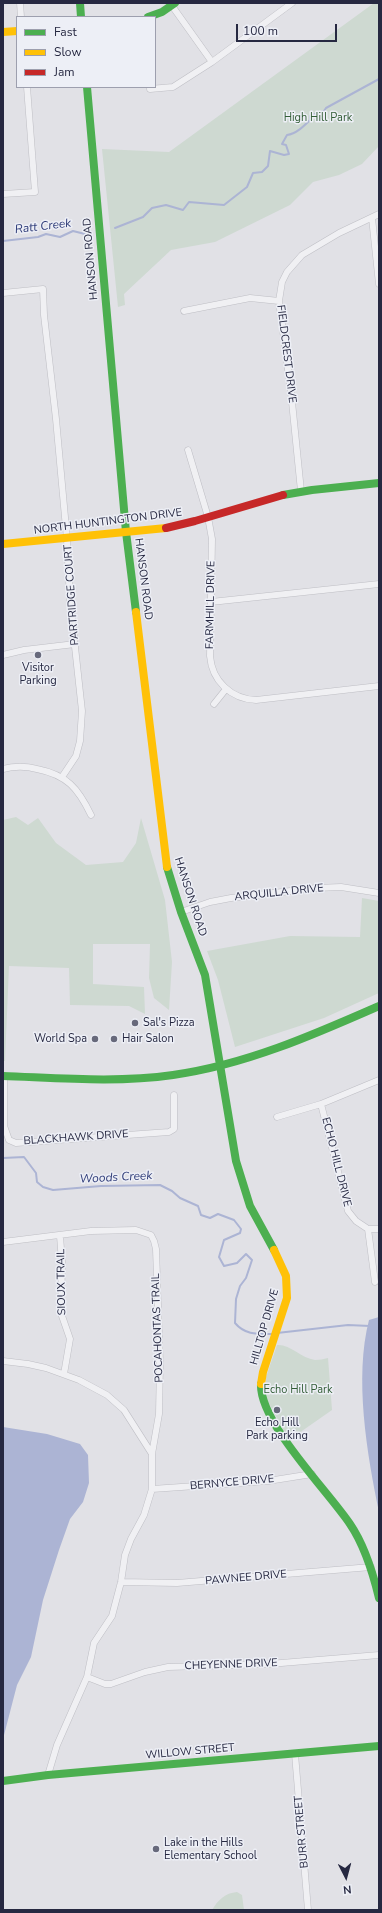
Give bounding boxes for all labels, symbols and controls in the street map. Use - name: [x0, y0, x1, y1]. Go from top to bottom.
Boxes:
- legend: [16, 16, 156, 88]
- scale bar: [238, 16, 339, 42]
- text: 100 m: [243, 23, 278, 39]
- text: Fast: [54, 24, 77, 40]
- text: Slow: [54, 44, 82, 60]
- text: Jam: [54, 64, 75, 80]
- park label: High Hill Park: [284, 111, 352, 125]
- water label: Ratt Creek: [14, 216, 72, 238]
- street label: HANSON ROAD: [81, 217, 101, 301]
- street label: FIELDCREST DRIVE: [273, 304, 299, 404]
- street label: NORTH HUNTINGTON DRIVE: [33, 506, 183, 538]
- street label: HANSON ROAD: [131, 537, 155, 621]
- street label: PARTRIDGE COURT: [62, 544, 82, 646]
- street label: FARMHILL DRIVE: [204, 561, 218, 649]
- marker: Visitor Parking: [33, 650, 43, 660]
- place label: Visitor Parking: [19, 661, 57, 687]
- street label: HANSON ROAD: [171, 856, 209, 938]
- street label: ARQUILLA DRIVE: [234, 882, 324, 904]
- place label: Sal's Pizza: [143, 1016, 194, 1030]
- marker: Sal's Pizza: [130, 1018, 140, 1028]
- place label: World Spa: [34, 1032, 87, 1046]
- place label: Hair Salon: [122, 1032, 174, 1046]
- marker: World Spa: [90, 1034, 100, 1044]
- marker: Hair Salon: [109, 1034, 119, 1044]
- street label: ECHO HILL DRIVE: [319, 1116, 353, 1208]
- street label: BLACKHAWK DRIVE: [23, 1128, 129, 1148]
- water label: Woods Creek: [79, 1169, 153, 1187]
- street label: SIOUX TRAIL: [55, 1249, 69, 1315]
- street label: POCAHONTAS TRAIL: [149, 1273, 167, 1383]
- street label: HILLTOP DRIVE: [248, 1287, 282, 1367]
- park label: Echo Hill Park: [264, 1383, 332, 1397]
- marker: Echo Hill Park parking: [272, 1405, 282, 1415]
- place label: Echo Hill Park parking: [246, 1416, 308, 1442]
- street label: BERNYCE DRIVE: [189, 1473, 275, 1493]
- street label: PAWNEE DRIVE: [205, 1568, 287, 1588]
- street label: CHEYENNE DRIVE: [184, 1657, 278, 1673]
- street label: WILLOW STREET: [145, 1742, 235, 1762]
- street label: BURR STREET: [292, 1795, 312, 1869]
- place label: Lake in the Hills Elementary School: [164, 1836, 257, 1862]
- marker: Lake in the Hills Elementary School: [151, 1844, 161, 1854]
- north arrow: [326, 1857, 366, 1897]
- text: N: [342, 1882, 352, 1897]

